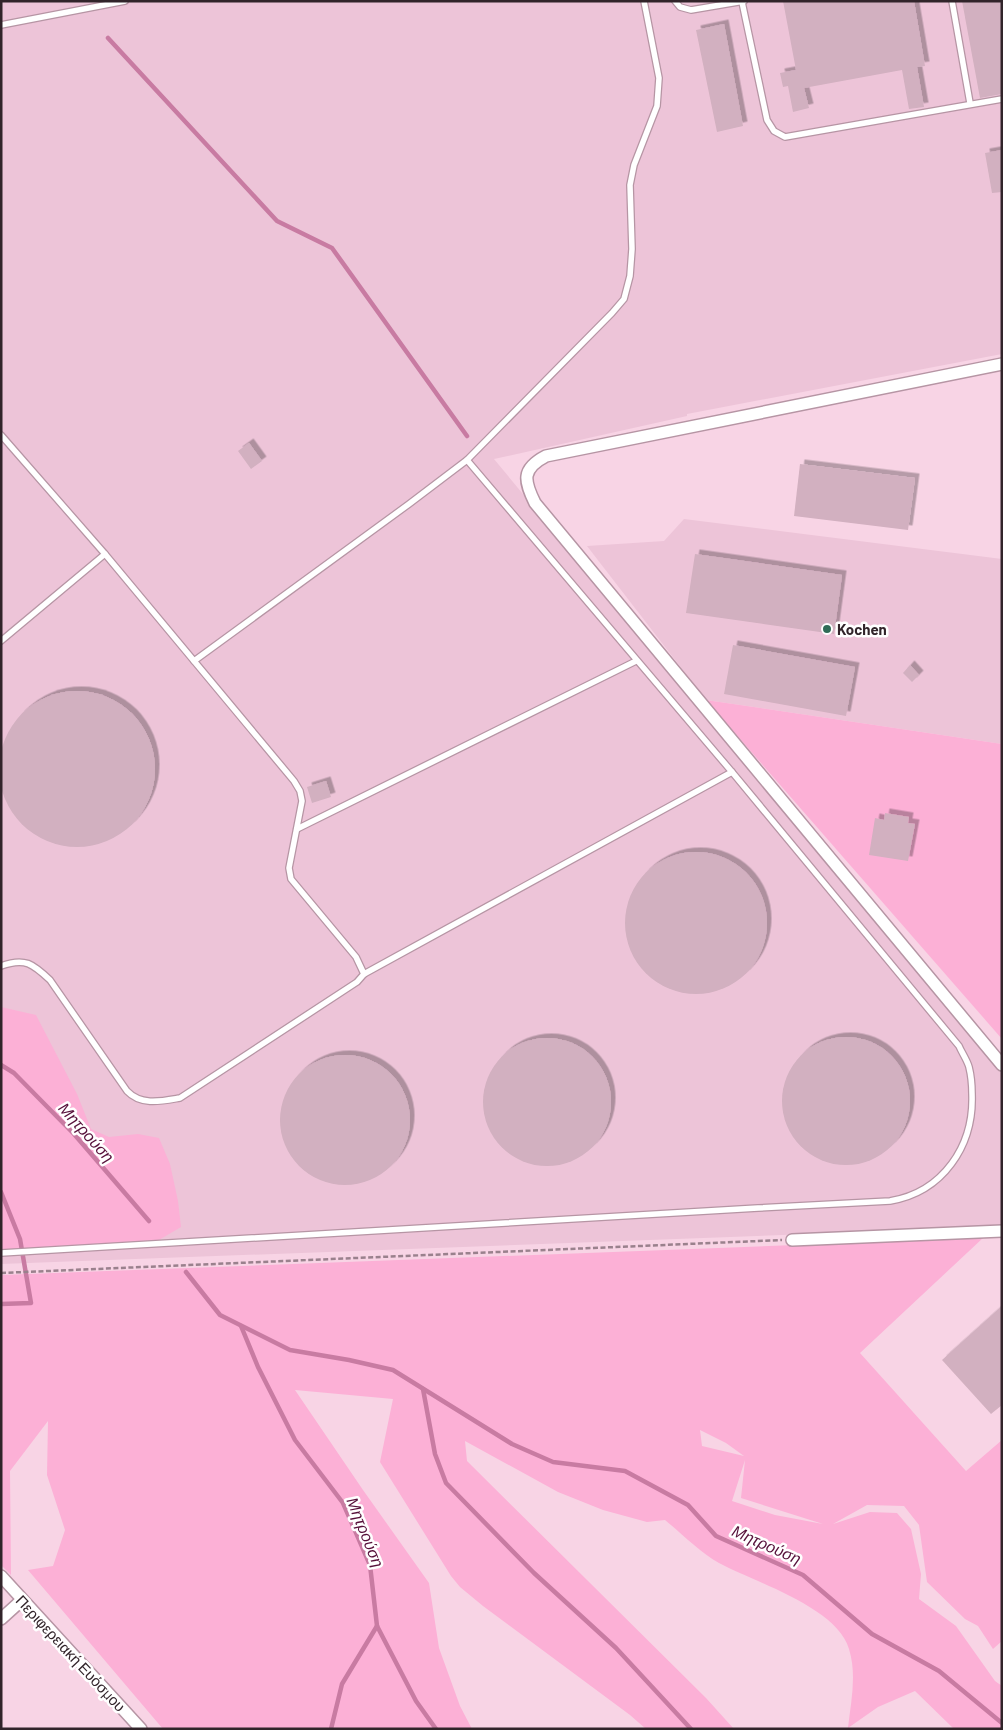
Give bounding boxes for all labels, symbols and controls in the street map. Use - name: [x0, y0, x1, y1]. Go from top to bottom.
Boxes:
- place label: Kochen: [837, 620, 887, 638]
- marker: Kochen: [821, 623, 833, 635]
- water label: Μητρούση: [55, 1098, 119, 1166]
- water label: Μητρούση: [343, 1494, 389, 1570]
- water label: Μητρούση: [730, 1520, 805, 1568]
- street label: Περιφερειακή Ευόσμου: [12, 1591, 130, 1715]

